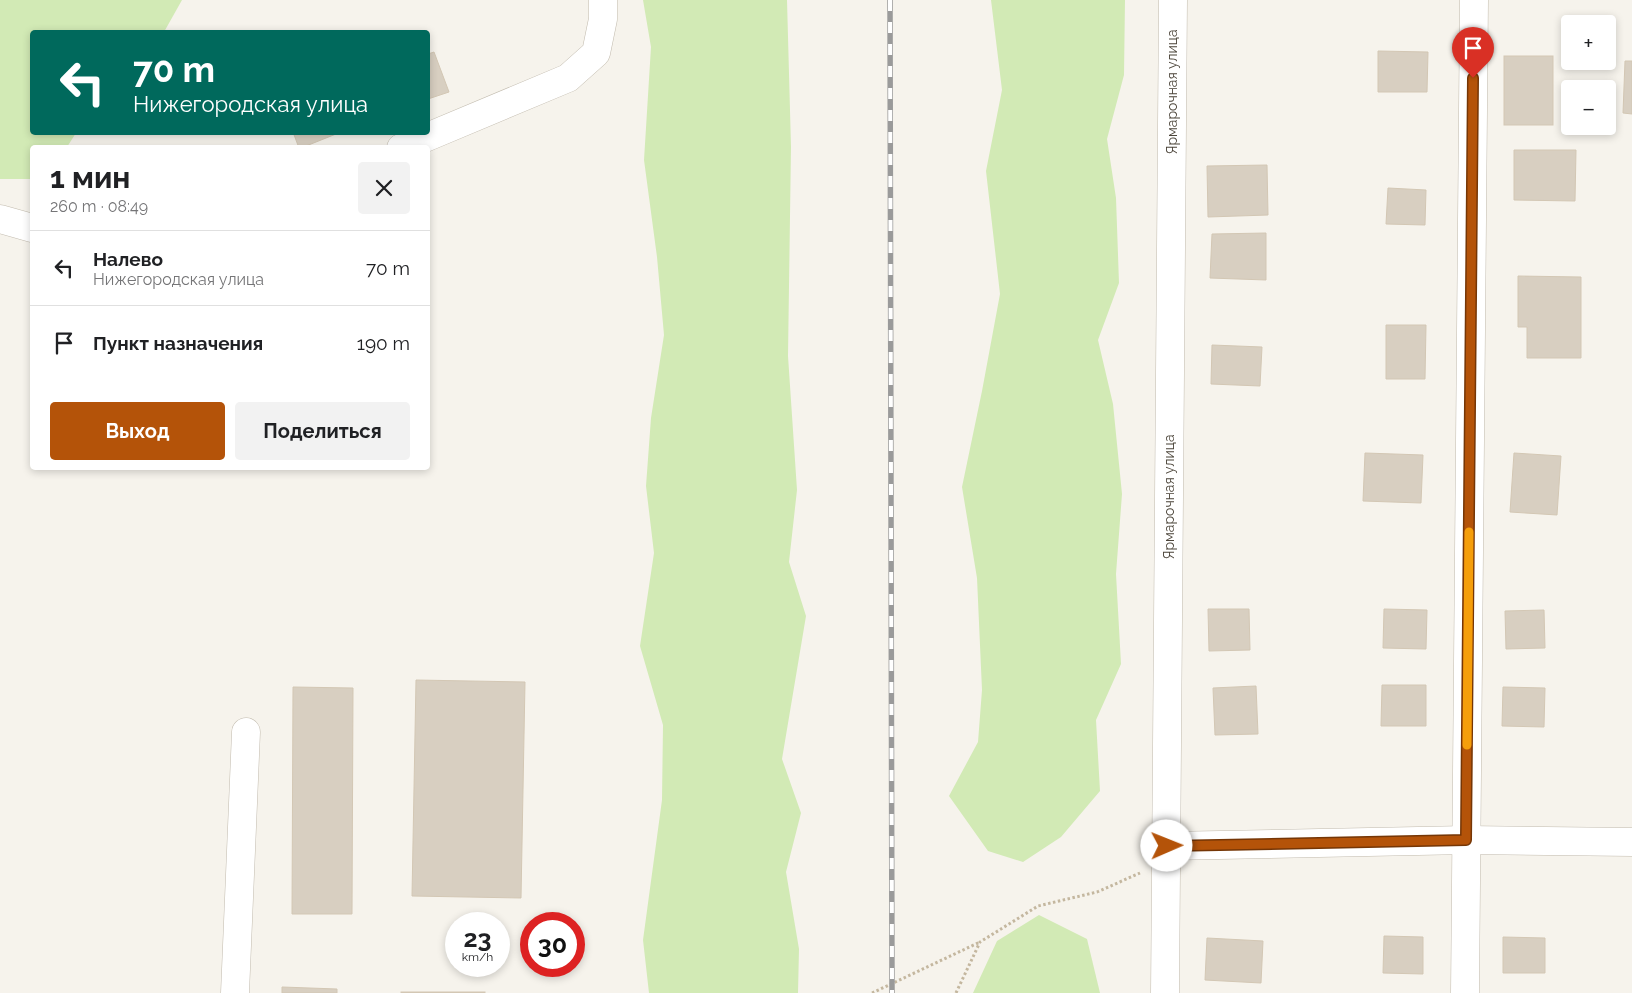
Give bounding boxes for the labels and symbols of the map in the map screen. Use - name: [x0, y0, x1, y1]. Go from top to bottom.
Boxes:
- pin: [1452, 27, 1494, 78]
- street label: Ярмарочная улица: [1164, 29, 1180, 155]
- street label: Ярмарочная улица: [1161, 434, 1177, 560]
- position arrow: [1140, 819, 1192, 871]
- speed limit sign: 30: [520, 912, 585, 977]

